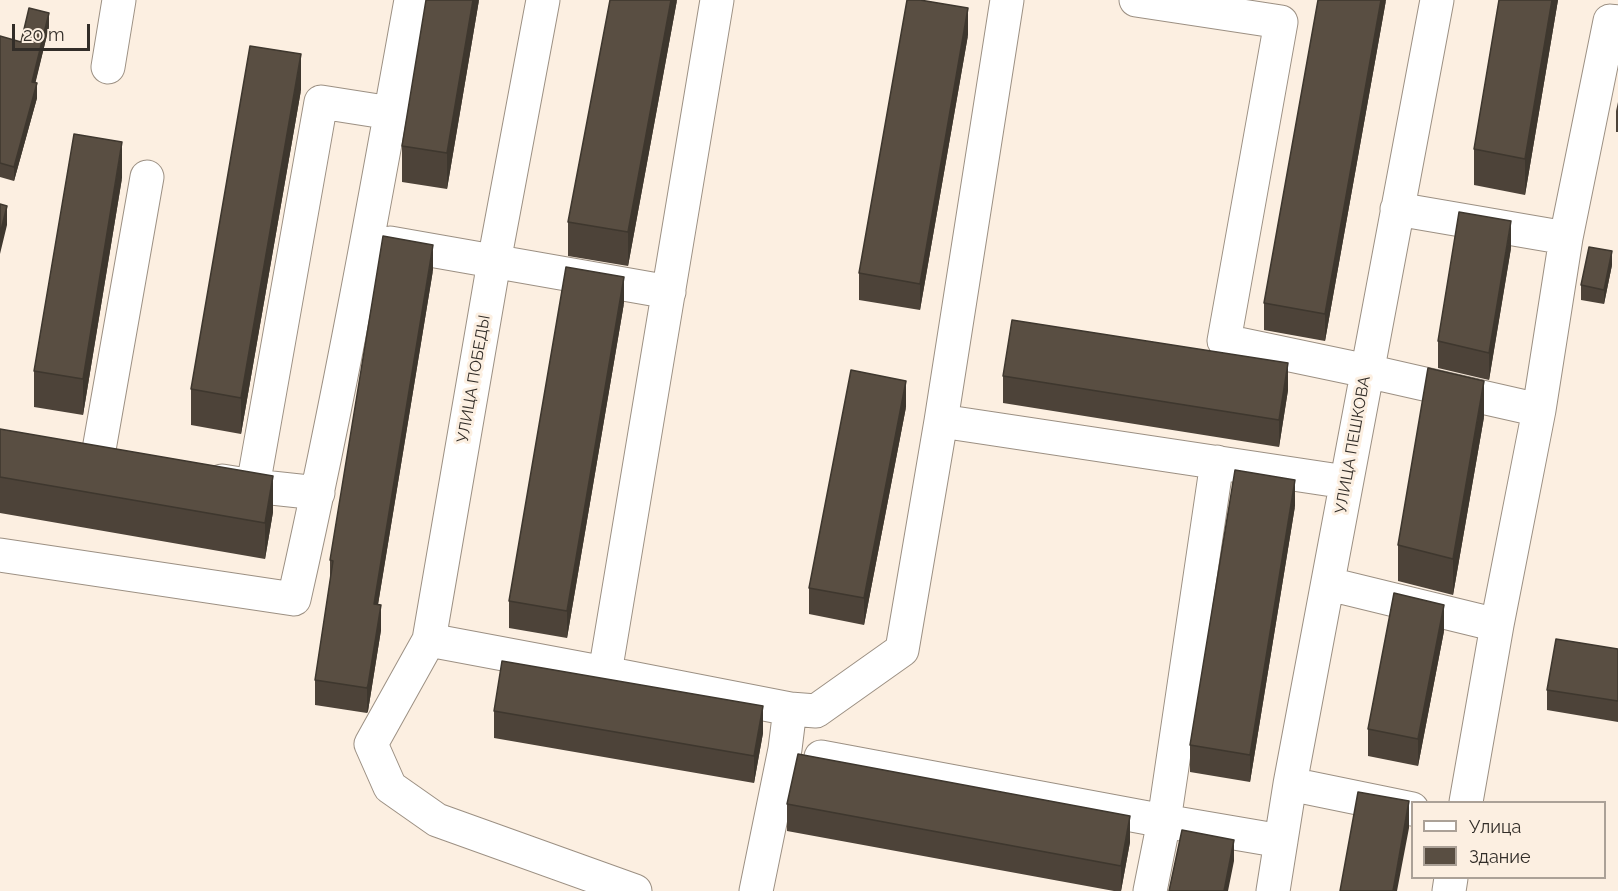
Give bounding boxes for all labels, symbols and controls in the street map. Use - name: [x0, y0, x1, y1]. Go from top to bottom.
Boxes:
- scale bar: [15, 12, 93, 50]
- text: 20 m: [23, 24, 65, 45]
- street label: УЛИЦА ПОБЕДЫ: [453, 314, 495, 444]
- street label: УЛИЦА ПЕШКОВА: [1331, 375, 1375, 515]
- legend: [1411, 801, 1606, 879]
- text: Улица: [1469, 816, 1521, 837]
- text: Здание: [1469, 846, 1531, 867]

